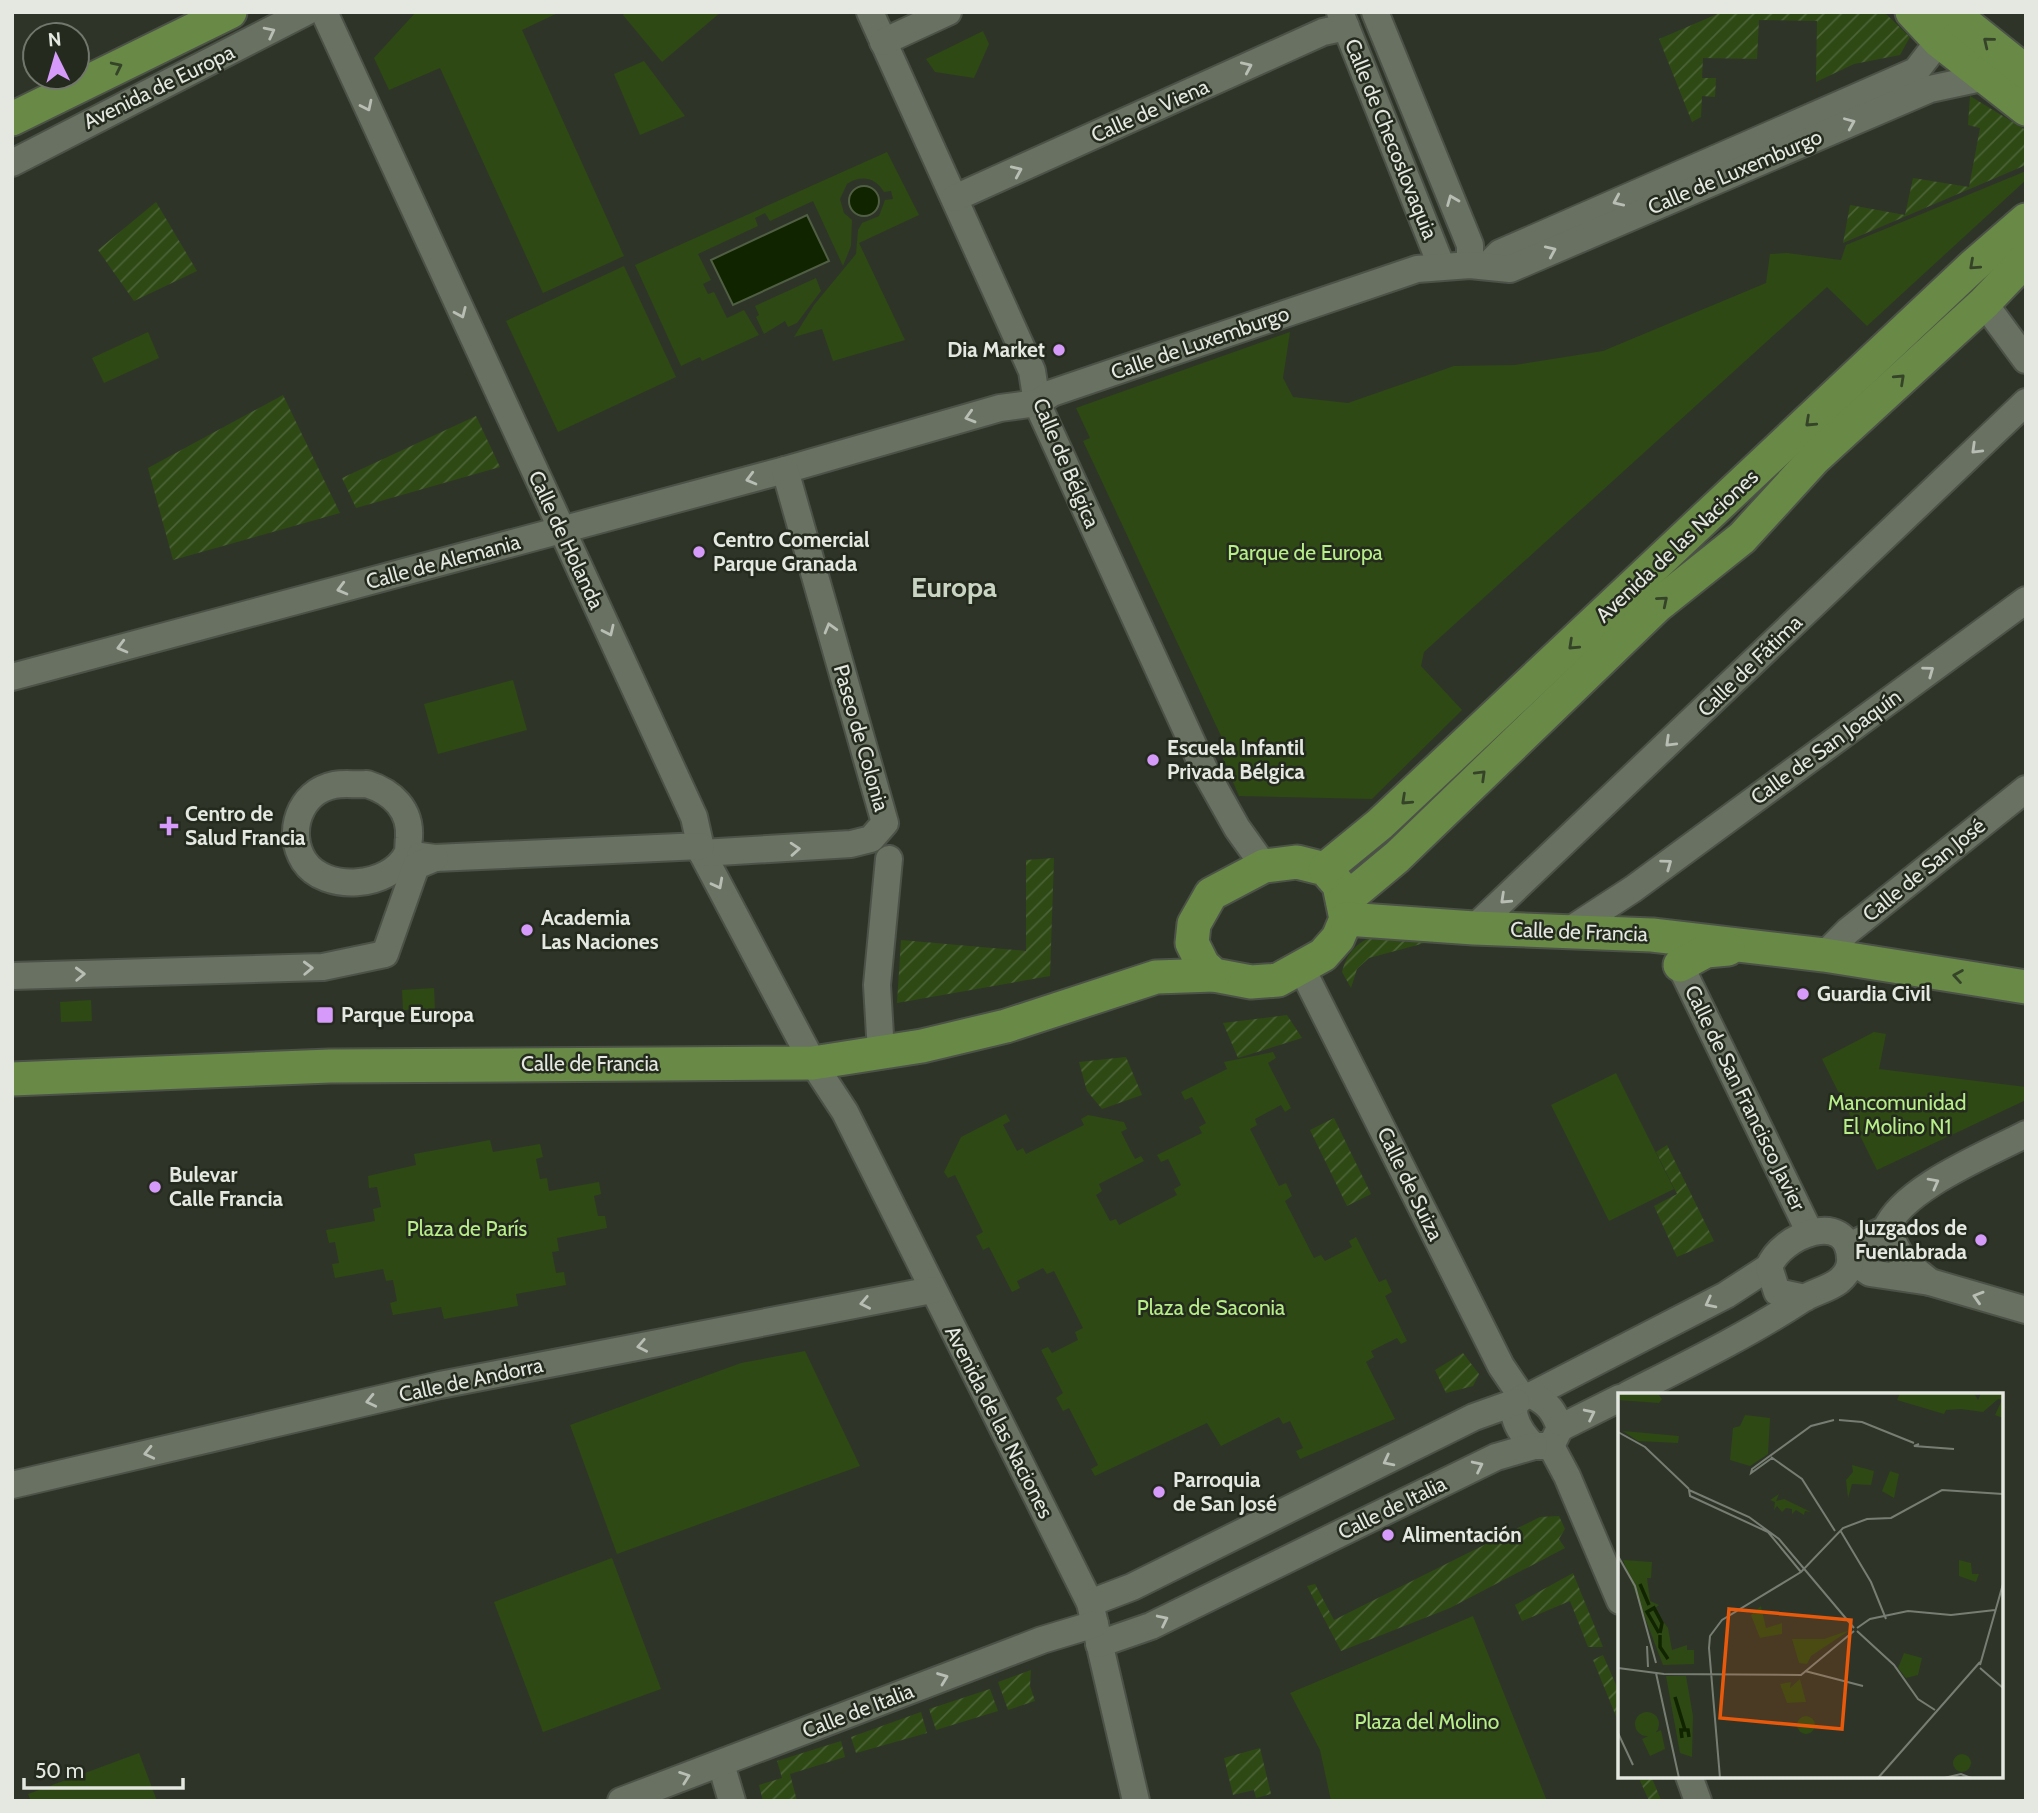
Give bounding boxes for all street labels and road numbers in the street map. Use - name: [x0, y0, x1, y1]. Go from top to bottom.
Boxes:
- street label: Calle de Checoslovaquia: [1340, 35, 1443, 243]
- street label: Avenida de Europa: [79, 39, 238, 134]
- street label: Calle de Viena: [1087, 73, 1213, 148]
- street label: Calle de Luxemburgo: [1644, 124, 1826, 220]
- street label: Calle de Luxemburgo: [1107, 300, 1292, 385]
- street label: Calle de Bélgica: [1028, 394, 1105, 531]
- street label: Avenida de las Naciones: [1590, 464, 1763, 627]
- street label: Calle de Holanda: [523, 467, 609, 613]
- street label: Calle de Alemania: [363, 529, 523, 594]
- street label: Calle de Fátima: [1692, 610, 1807, 722]
- street label: Paseo de Colonia: [829, 662, 894, 814]
- street label: Calle de San Joaquín: [1746, 684, 1906, 810]
- street label: Calle de San José: [1857, 812, 1990, 927]
- street label: Calle de Francia: [1510, 917, 1648, 946]
- street label: Calle de San Francisco Javier: [1680, 981, 1811, 1215]
- street label: Calle de Francia: [521, 1051, 659, 1076]
- street label: Calle de Suiza: [1372, 1123, 1449, 1245]
- street label: Avenida de las Naciones: [940, 1321, 1059, 1522]
- street label: Calle de Andorra: [397, 1352, 545, 1407]
- street label: Calle de Italia: [1334, 1471, 1450, 1544]
- street label: Calle de Italia: [799, 1678, 917, 1743]

